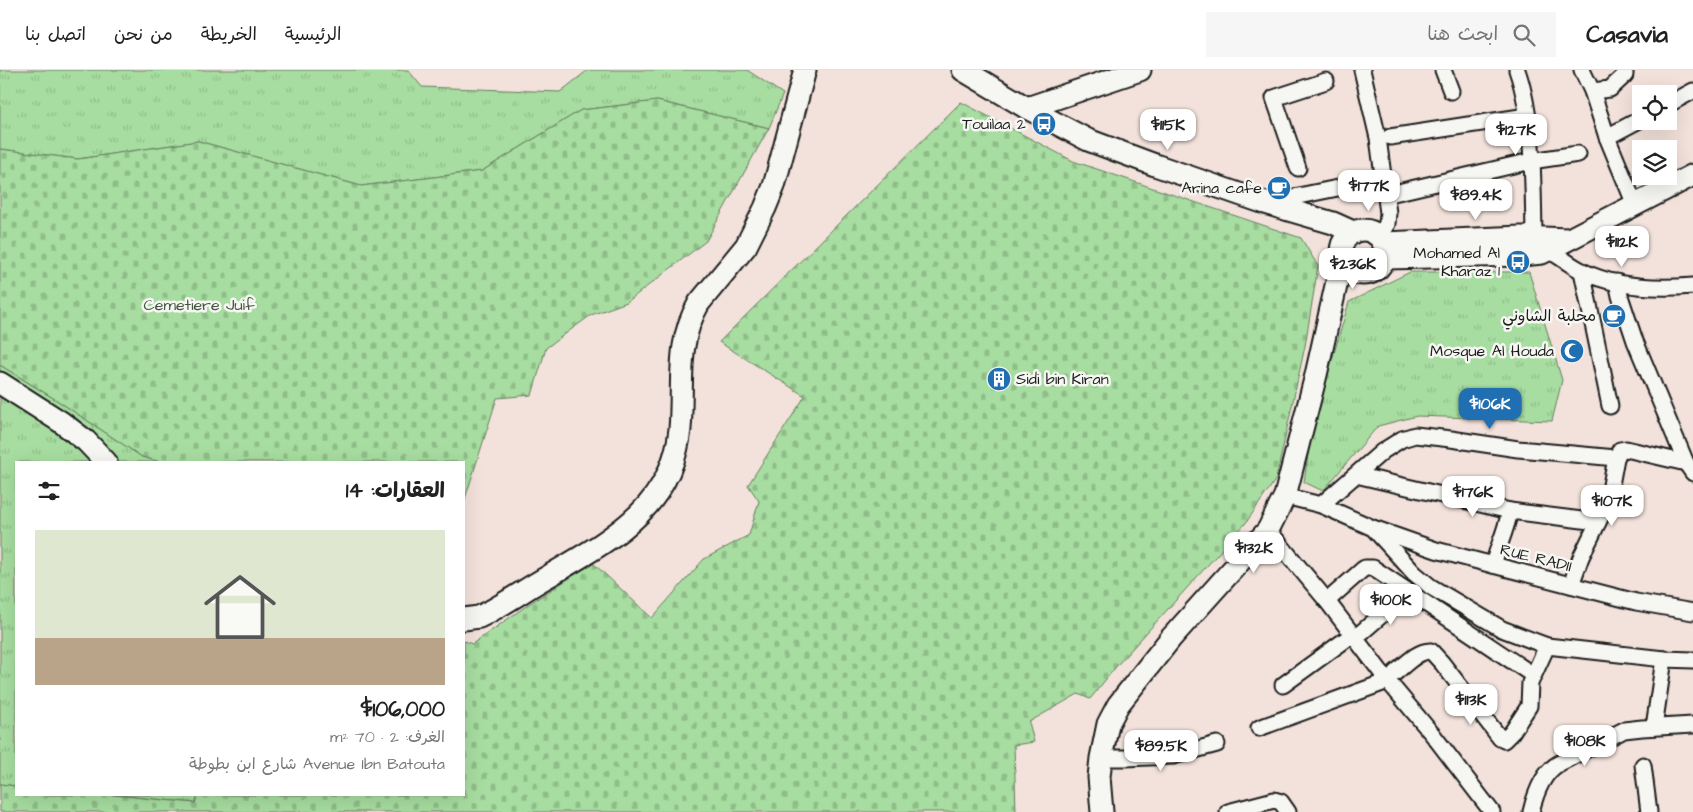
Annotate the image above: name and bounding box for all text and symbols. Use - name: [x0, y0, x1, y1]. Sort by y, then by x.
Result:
- search box: [1206, 12, 1556, 57]
- text: Casavia: [1586, 18, 1668, 52]
- text: ابحث هنا: [1427, 21, 1498, 48]
- icon: search: [1510, 21, 1538, 49]
- text: اتصل بنا: [25, 22, 86, 47]
- text: من نحن: [114, 22, 173, 47]
- text: الخريطة: [201, 22, 257, 47]
- text: الرئيسية: [285, 22, 341, 47]
- map controls: [1632, 85, 1677, 185]
- button: locate: [1632, 85, 1677, 130]
- pin: $115K: [1133, 108, 1203, 151]
- bus stop icon: Touilaa 2: [1031, 111, 1057, 137]
- place label: Touilaa 2: [962, 113, 1026, 135]
- text: $115K: [1151, 114, 1185, 136]
- pin: $127K: [1481, 114, 1551, 156]
- text: $127K: [1496, 119, 1536, 141]
- button: layers: [1632, 140, 1677, 185]
- pin: $177K: [1334, 170, 1404, 212]
- cafe icon: Arina cafe: [1266, 175, 1292, 201]
- text: $177K: [1349, 175, 1389, 197]
- place label: Arina cafe: [1182, 177, 1262, 199]
- pin: $89.4K: [1435, 178, 1517, 221]
- text: $89.4K: [1450, 184, 1502, 206]
- pin: $112K: [1587, 226, 1657, 268]
- text: $112K: [1606, 231, 1638, 253]
- place label: Mohamed Al Kharaz 1: [1413, 242, 1500, 282]
- pin: $236K: [1318, 248, 1388, 290]
- bus stop icon: Mohamed Al Kharaz 1: [1505, 249, 1531, 275]
- text: $236K: [1330, 253, 1376, 275]
- park label: Cemetiere Juif: [143, 294, 255, 316]
- cafe icon: محلبة الشاوني: [1601, 303, 1627, 329]
- place label: محلبة الشاوني: [1502, 305, 1596, 330]
- mosque icon: Mosque Al Houda: [1559, 338, 1585, 364]
- place label: Mosque Al Houda: [1430, 340, 1554, 362]
- building icon: Sidi bin Kiran: [986, 366, 1012, 392]
- place label: Sidi bin Kiran: [1016, 368, 1109, 390]
- pin: $106K: [1455, 388, 1525, 430]
- text: $106K: [1470, 393, 1510, 415]
- text: العقارات: 14: [346, 476, 445, 505]
- pin: $176K: [1438, 476, 1508, 518]
- icon: filters: [35, 477, 63, 505]
- text: $176K: [1453, 481, 1493, 503]
- pin: $107K: [1577, 484, 1647, 527]
- text: $107K: [1592, 490, 1632, 512]
- pin: $132K: [1219, 532, 1289, 574]
- text: $132K: [1235, 537, 1273, 559]
- street label: RUE RADII: [1498, 538, 1574, 578]
- icon: home: [195, 562, 285, 652]
- pin: $100K: [1356, 584, 1426, 626]
- text: $100K: [1371, 589, 1411, 611]
- pin: $113K: [1436, 684, 1506, 726]
- text: $113K: [1456, 689, 1486, 711]
- text: $106,000: [361, 695, 445, 724]
- pin: $108K: [1550, 724, 1620, 767]
- text: الغرف: 2 · 70 m²: [330, 726, 445, 748]
- pin: $89.5K: [1120, 730, 1202, 772]
- text: $108K: [1564, 730, 1606, 752]
- text: $89.5K: [1135, 735, 1187, 757]
- text: Avenue Ibn Batouta شارع ابن بطوطة: [189, 753, 445, 775]

